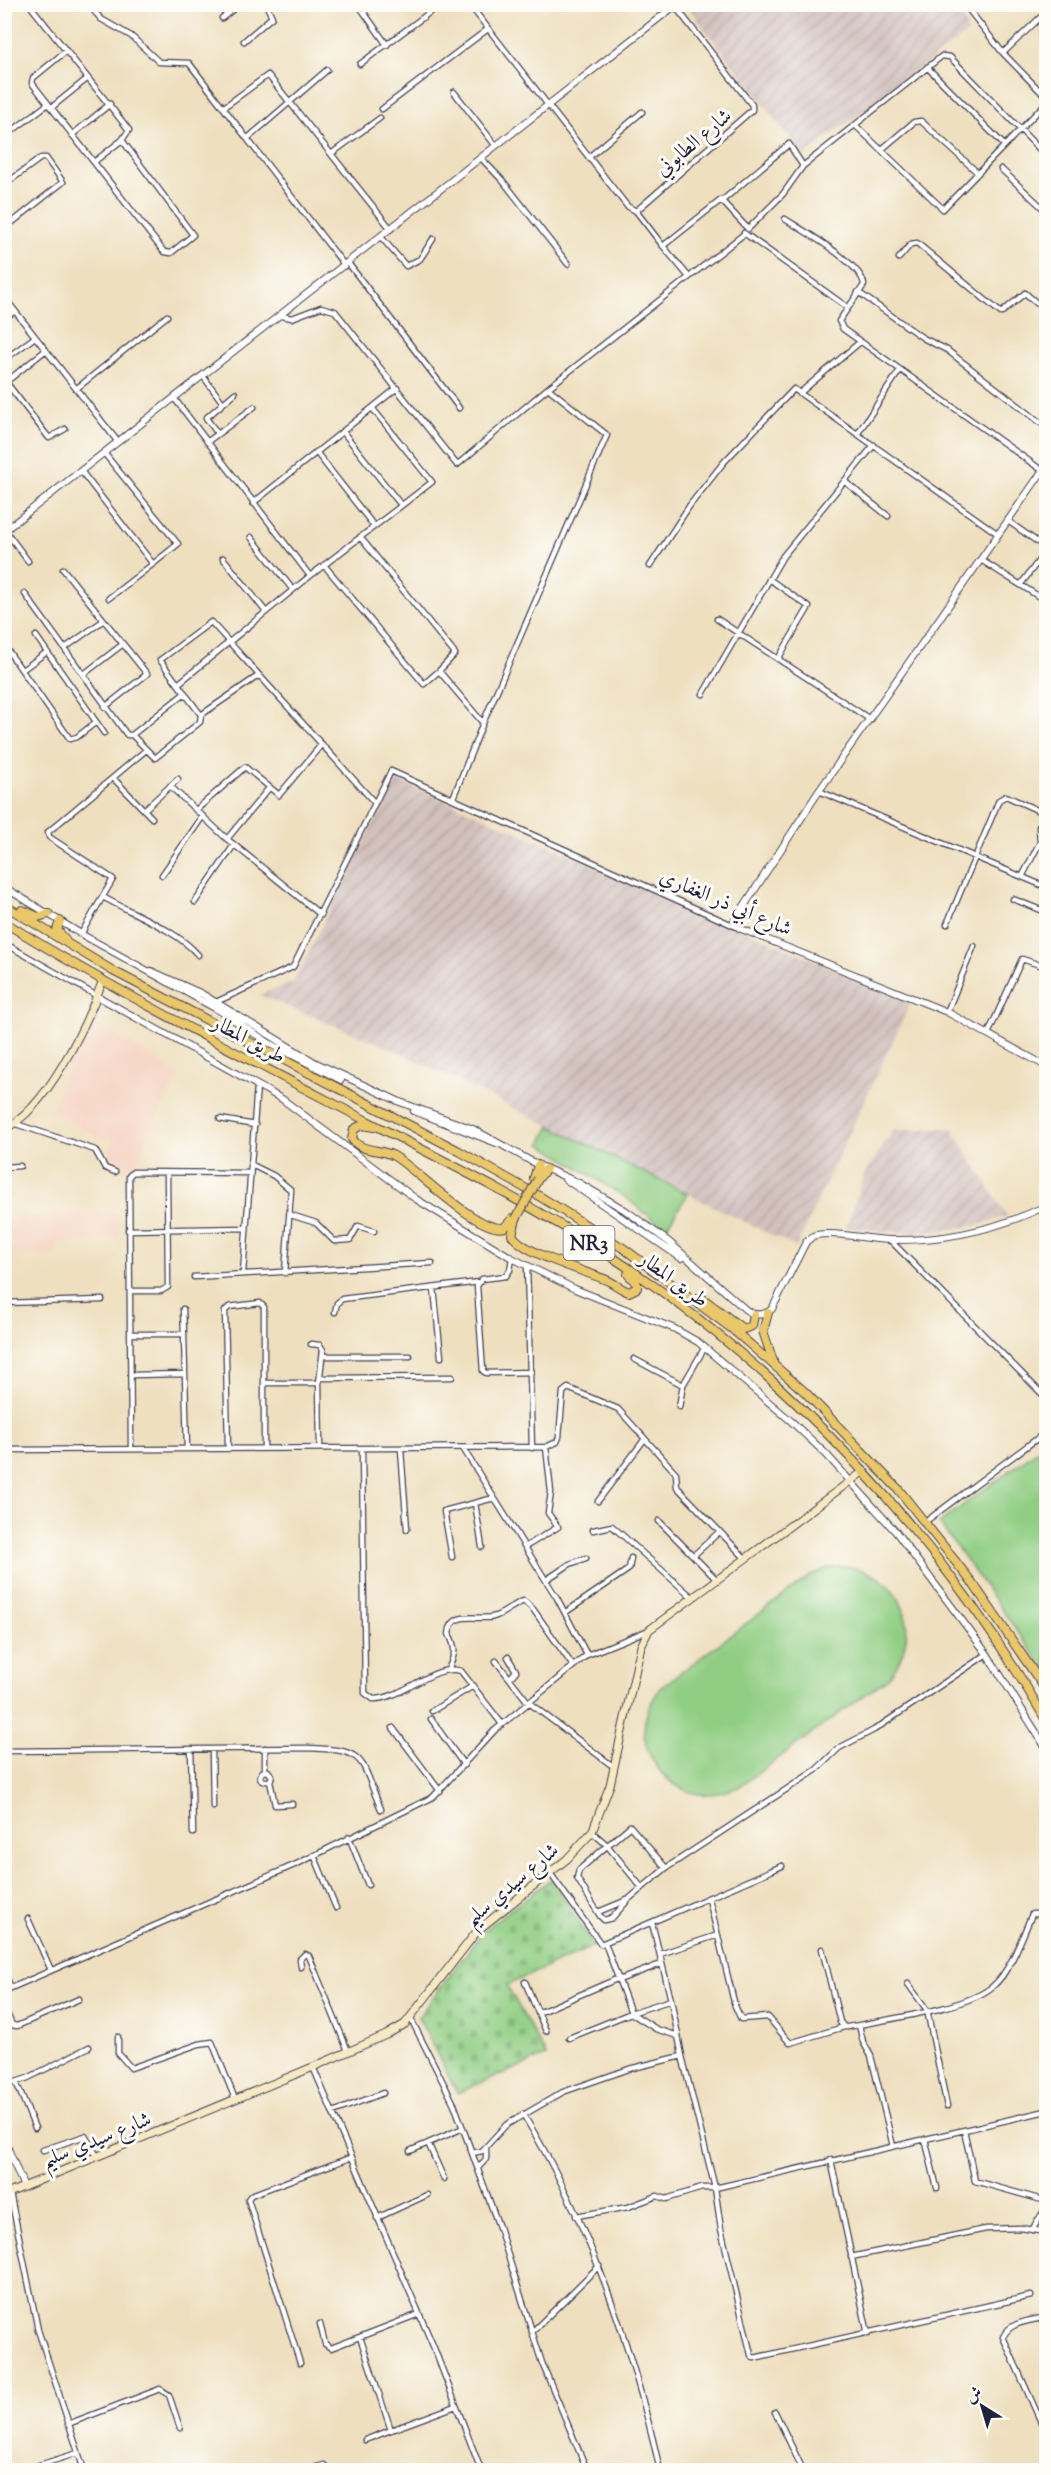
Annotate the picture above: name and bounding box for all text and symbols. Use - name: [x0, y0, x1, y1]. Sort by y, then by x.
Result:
- street label: شارع الطابوني: [649, 102, 740, 185]
- street label: شارع أبي ذر الغفاري: [654, 861, 797, 946]
- street label: طريق المطار: [204, 1008, 290, 1073]
- road number: NR3: [564, 1226, 614, 1260]
- street label: طريق المطار: [630, 1244, 714, 1316]
- street label: شارع سيدي سليم: [458, 1837, 569, 1937]
- street label: شارع سيدي سليم: [37, 2105, 158, 2180]
- north arrow: [952, 2376, 1012, 2436]
- text: ش: [961, 2382, 988, 2410]

